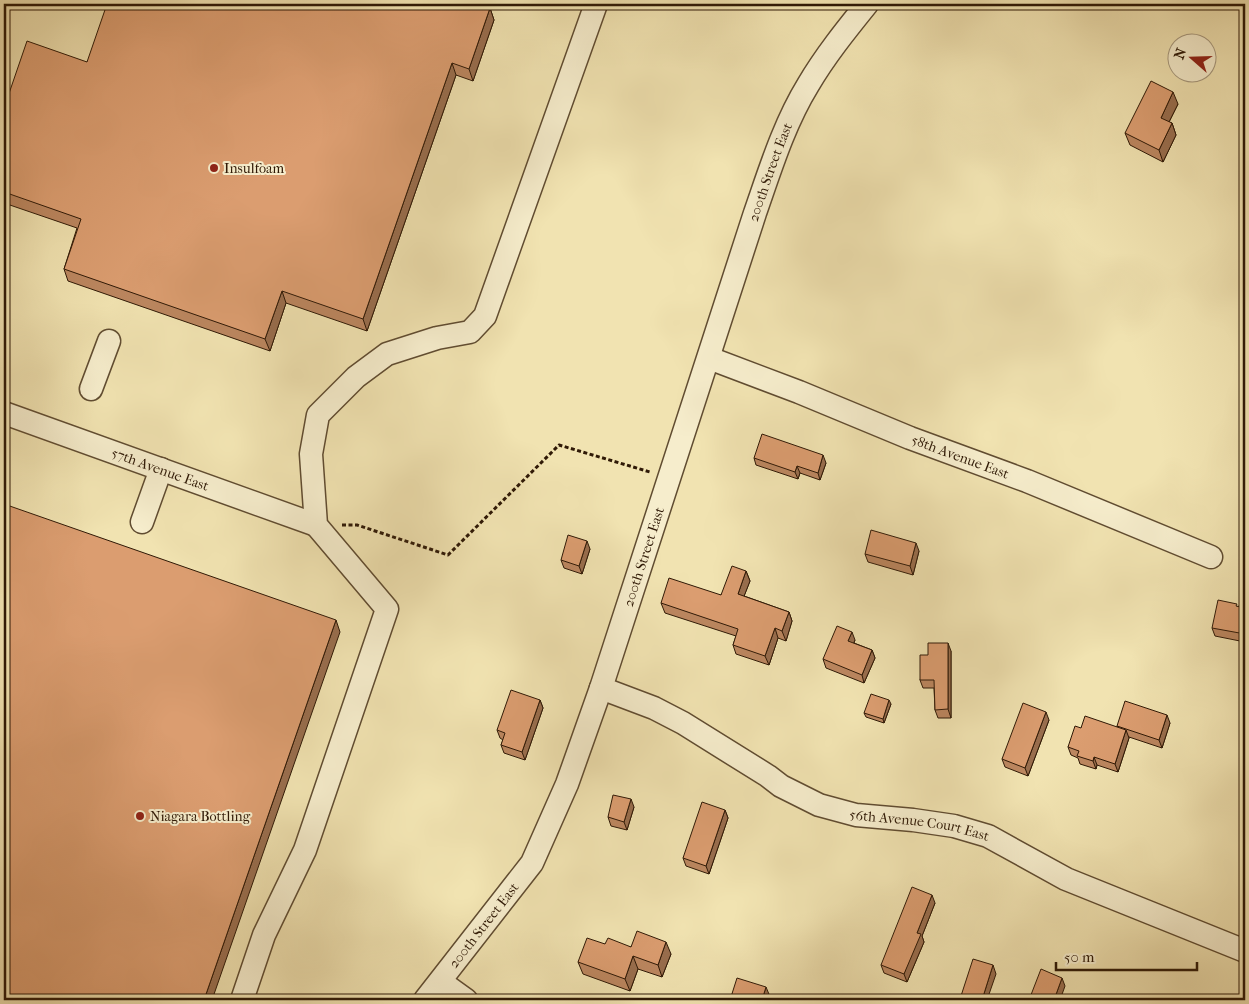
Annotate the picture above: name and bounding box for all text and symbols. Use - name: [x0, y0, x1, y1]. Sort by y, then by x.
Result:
- north arrow: [1166, 32, 1216, 82]
- text: N: [1170, 45, 1190, 62]
- street label: 200th Street East: [745, 120, 796, 224]
- place label: Insulfoam: [224, 160, 285, 177]
- marker: Insulfoam: [208, 162, 220, 174]
- street label: 58th Avenue East: [909, 431, 1011, 483]
- street label: 57th Avenue East: [109, 444, 211, 495]
- street label: 200th Street East: [620, 505, 668, 609]
- street label: 56th Avenue Court East: [847, 806, 991, 845]
- place label: Niagara Bottling: [150, 808, 251, 825]
- marker: Niagara Bottling: [134, 810, 146, 822]
- street label: 200th Street East: [445, 879, 523, 972]
- scale bar: [1056, 939, 1198, 971]
- text: 50 m: [1064, 948, 1095, 966]

